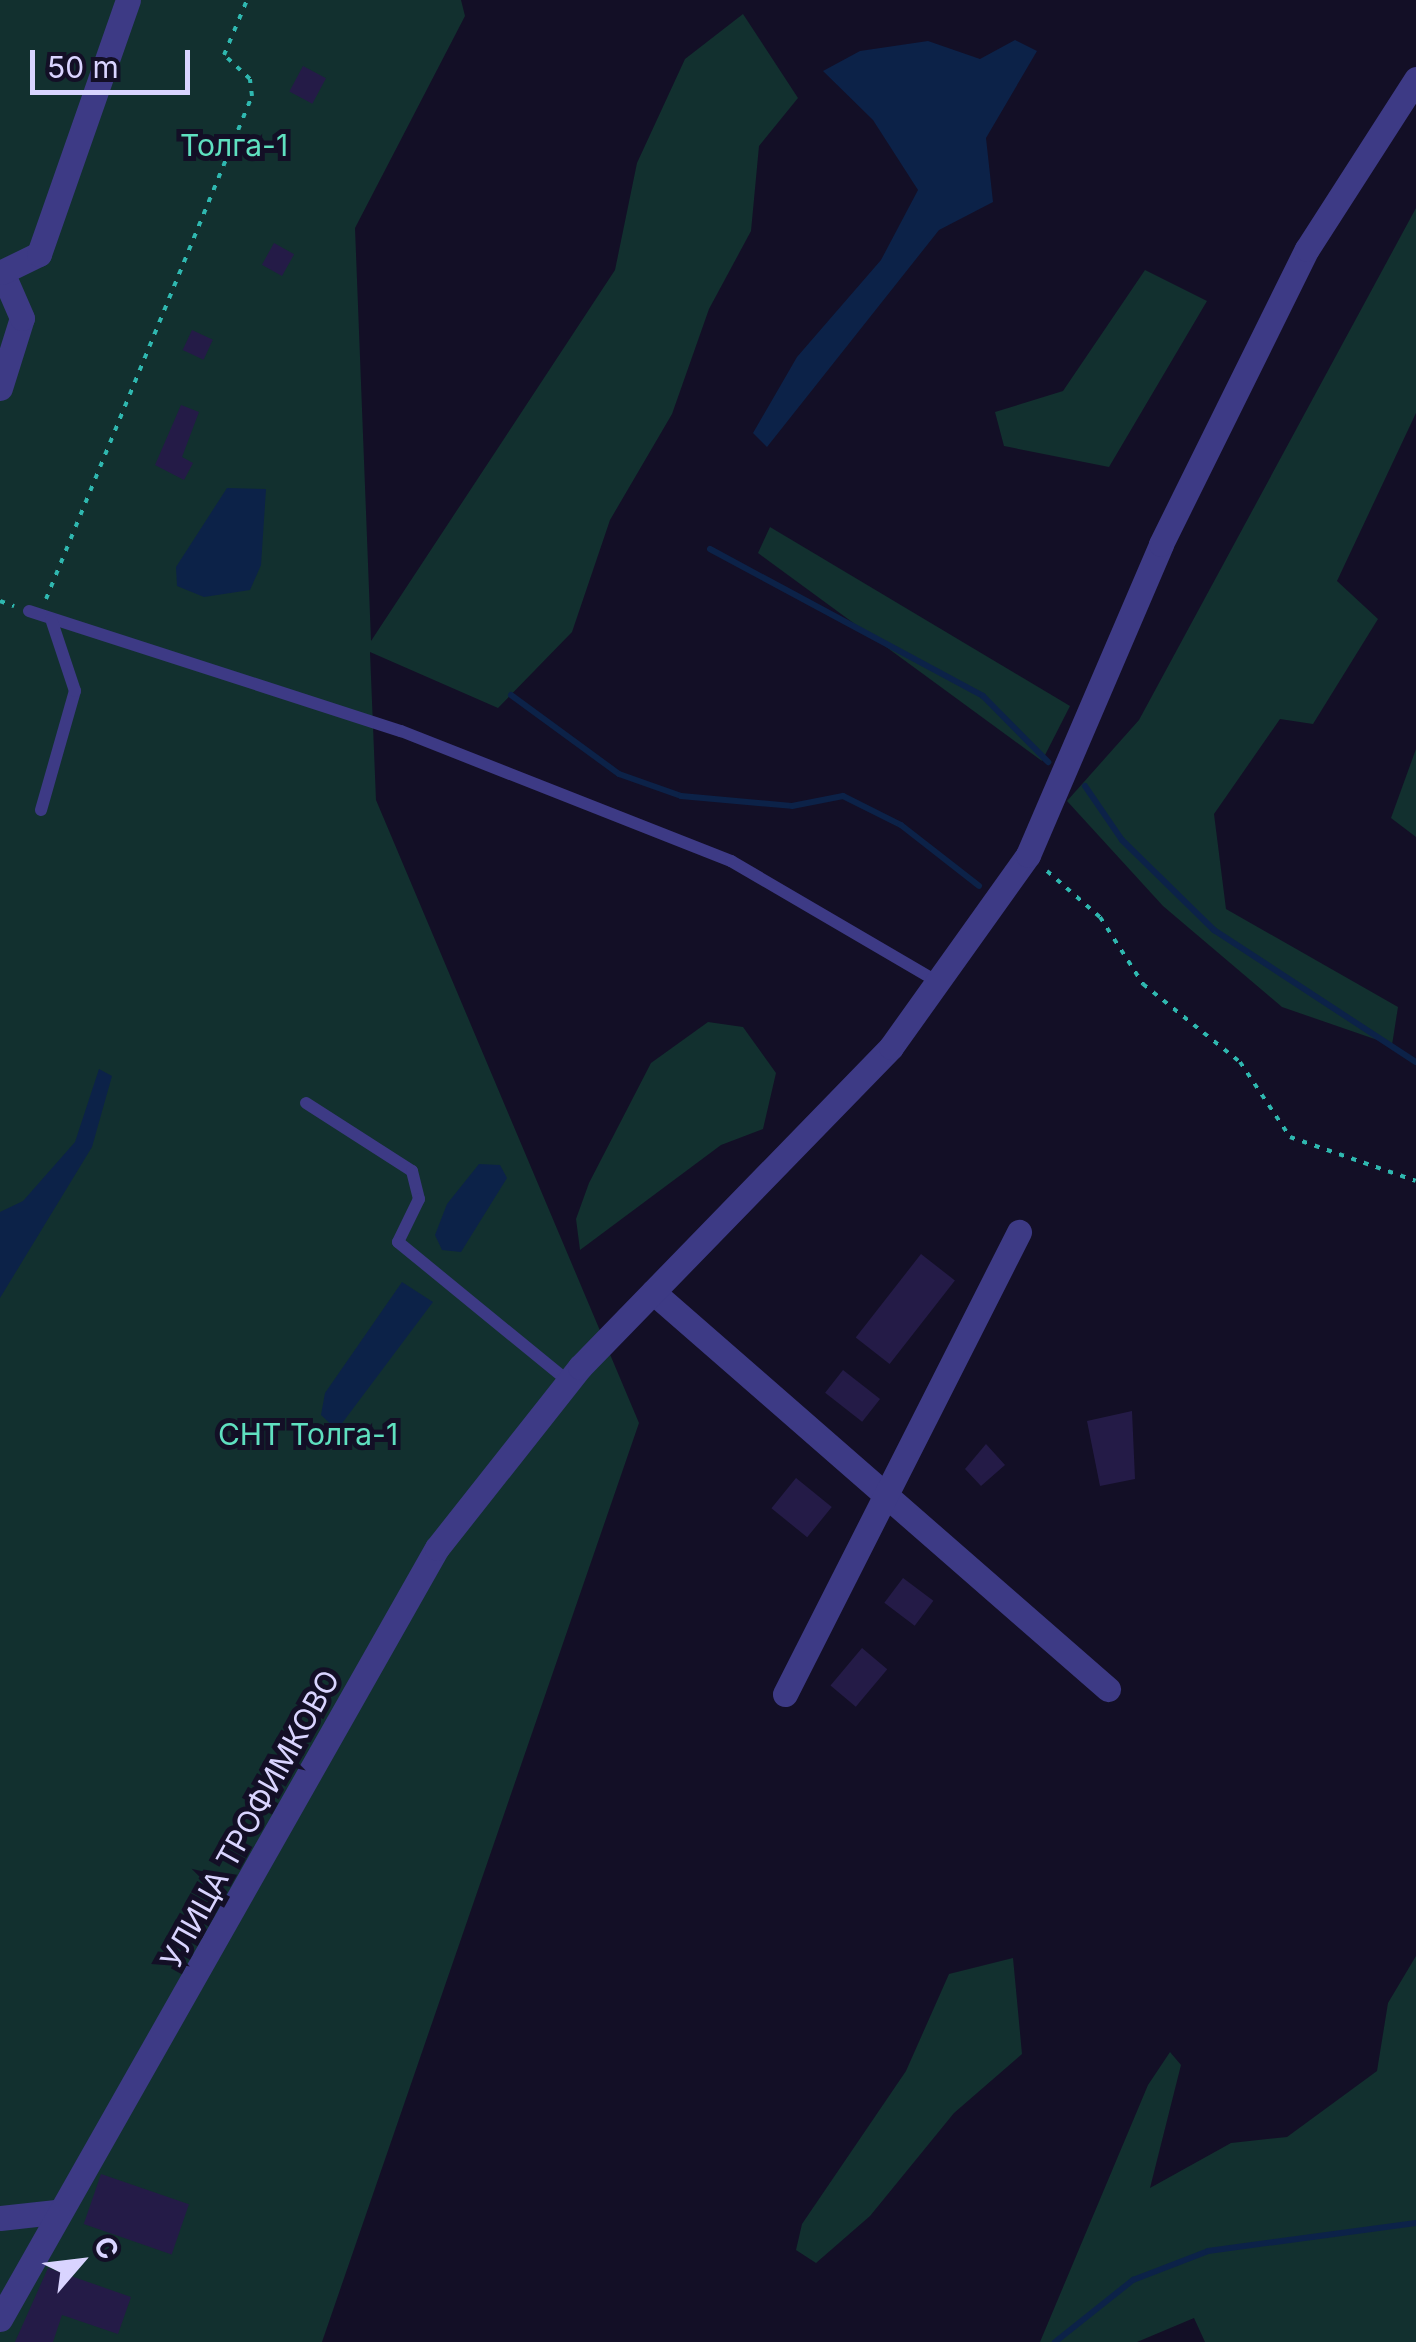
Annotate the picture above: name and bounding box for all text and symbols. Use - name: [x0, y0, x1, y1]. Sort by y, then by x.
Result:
- scale bar: [35, 30, 195, 92]
- text: 50 m: [47, 49, 119, 85]
- park label: Толга-1: [180, 127, 288, 163]
- park label: СНТ Толга-1: [218, 1416, 398, 1452]
- street label: УЛИЦА ТРОФИМКОВО: [153, 1664, 347, 1974]
- north arrow: [30, 2212, 130, 2312]
- text: С: [87, 2231, 126, 2265]

